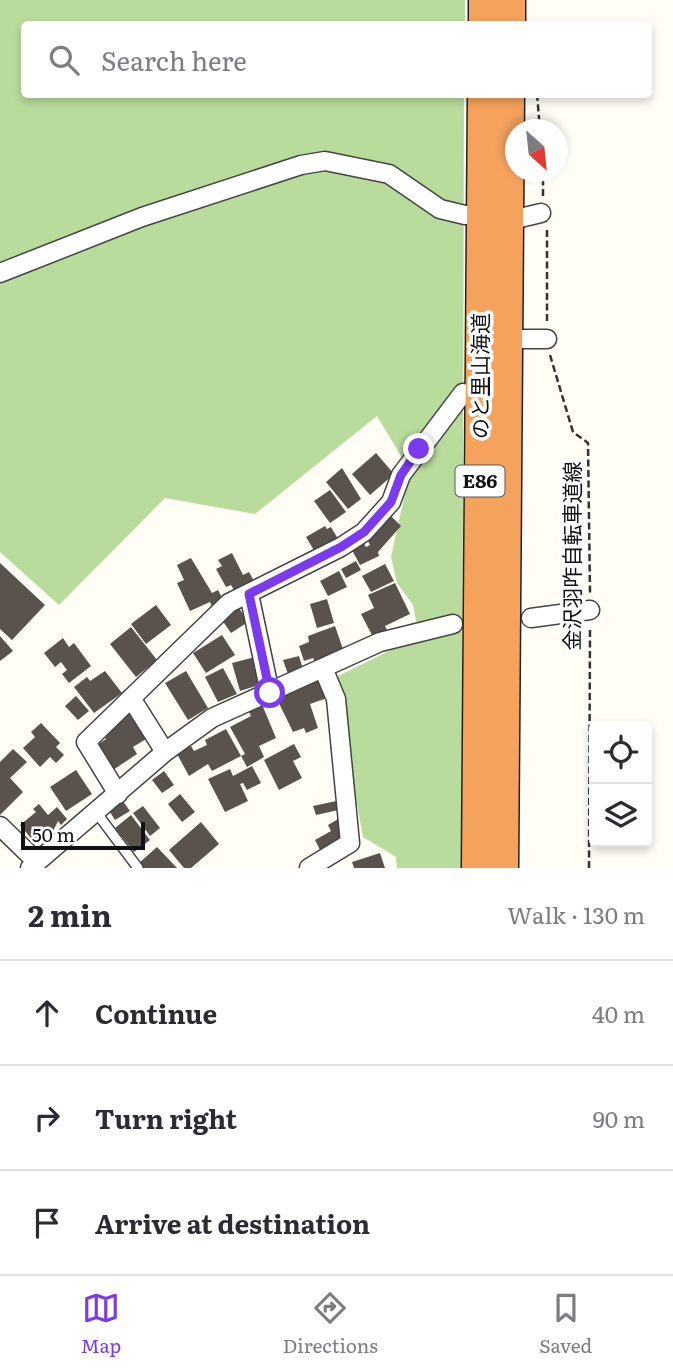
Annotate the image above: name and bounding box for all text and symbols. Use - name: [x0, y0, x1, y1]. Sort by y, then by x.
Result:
- search box: [21, 21, 652, 98]
- text: Search here: [101, 40, 247, 79]
- icon: search: [45, 41, 83, 79]
- north arrow: [505, 119, 568, 182]
- street label: のと里山海道: [463, 313, 494, 439]
- route end: [403, 433, 434, 464]
- street label: 金沢羽咋自転車道線: [555, 462, 586, 651]
- road number: E86: [456, 466, 504, 496]
- route start: [254, 677, 285, 708]
- map controls: [589, 721, 652, 847]
- button: locate: [589, 721, 652, 784]
- button: layers: [589, 784, 652, 847]
- scale bar: [21, 819, 145, 851]
- text: 50 m: [32, 820, 75, 848]
- text: 2 min: [28, 892, 112, 936]
- text: Walk · 130 m: [507, 897, 645, 931]
- text: Continue: [95, 993, 217, 1032]
- icon: ahead: [28, 994, 66, 1032]
- text: 40 m: [592, 996, 645, 1030]
- text: Turn right: [95, 1098, 237, 1137]
- icon: right: [28, 1099, 66, 1137]
- text: 90 m: [593, 1101, 645, 1135]
- text: Arrive at destination: [95, 1203, 370, 1242]
- icon: arrive: [28, 1204, 66, 1242]
- tab: Map: [81, 1289, 121, 1359]
- tab: Directions: [283, 1289, 378, 1359]
- tab: Saved: [539, 1289, 592, 1359]

